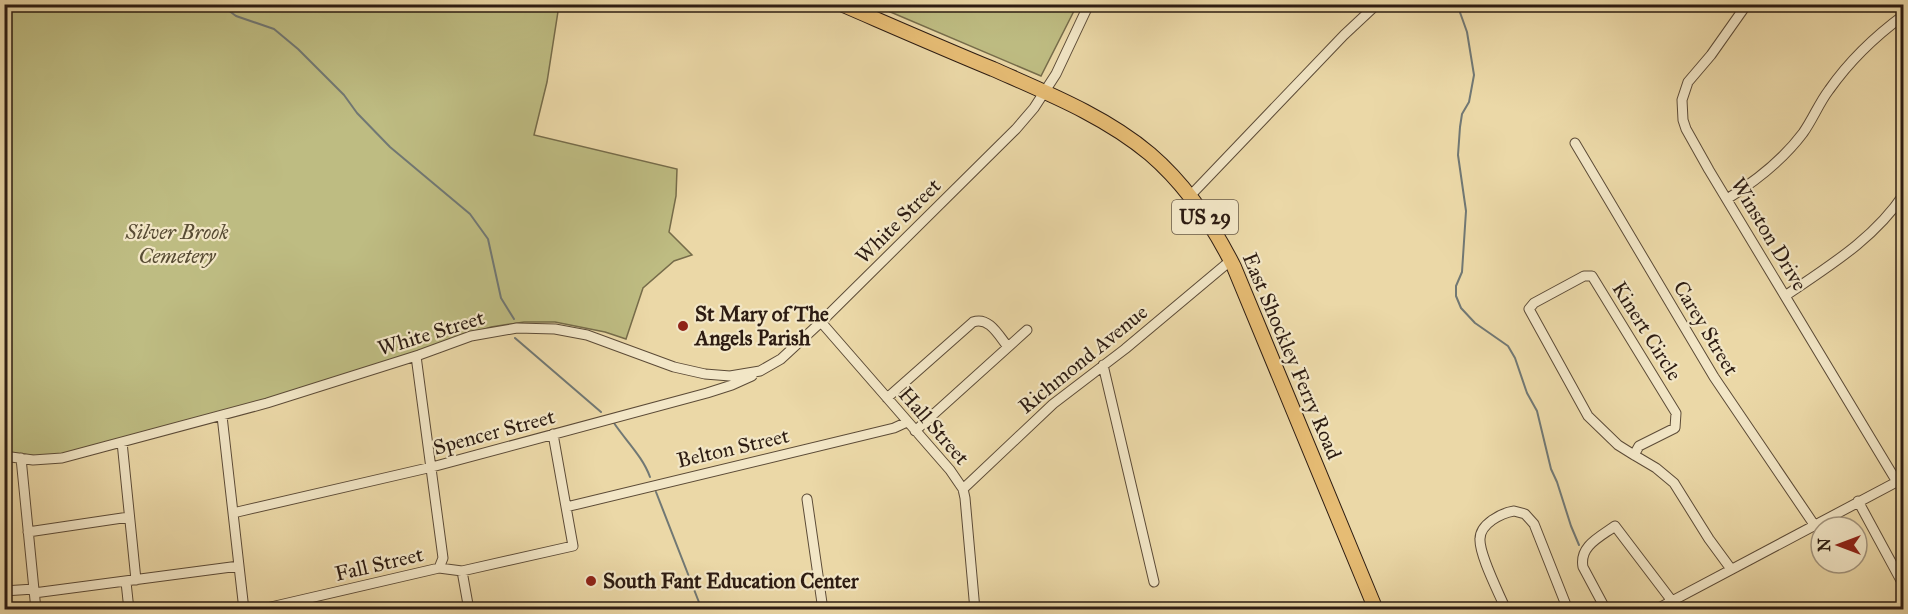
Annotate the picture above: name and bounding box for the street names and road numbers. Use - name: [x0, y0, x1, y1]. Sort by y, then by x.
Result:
- street label: White Street: [850, 172, 947, 269]
- street label: Winston Drive: [1725, 173, 1813, 295]
- road number: US 29: [1172, 200, 1238, 234]
- street label: East Shockley Ferry Road: [1237, 249, 1348, 464]
- street label: Carey Street: [1668, 276, 1745, 381]
- street label: Kinert Circle: [1606, 277, 1688, 385]
- street label: Richmond Avenue: [1013, 299, 1153, 419]
- street label: White Street: [374, 304, 488, 362]
- street label: Hall Street: [893, 382, 975, 471]
- street label: Spencer Street: [430, 403, 558, 461]
- street label: Belton Street: [674, 422, 792, 474]
- street label: Fall Street: [332, 541, 426, 587]

